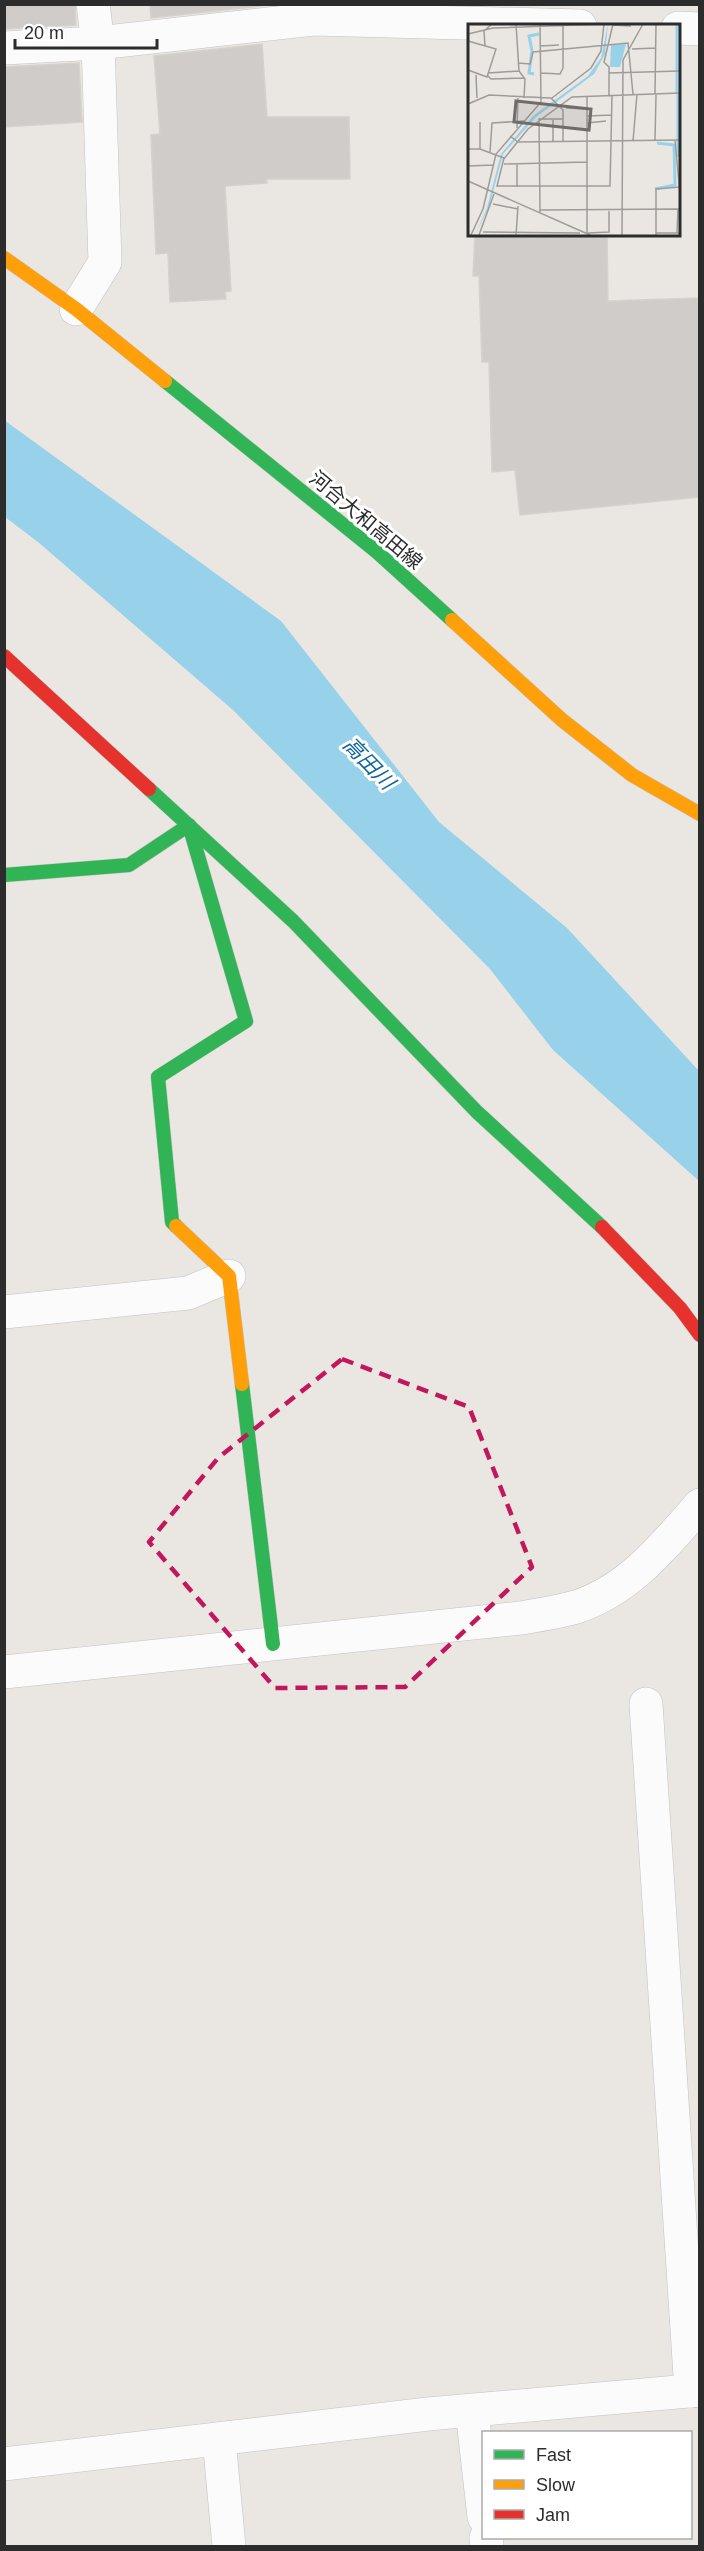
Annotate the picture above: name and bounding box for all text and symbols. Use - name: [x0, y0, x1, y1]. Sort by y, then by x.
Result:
- scale bar: [15, 12, 158, 50]
- text: 20 m: [24, 23, 64, 43]
- inset map: [468, 24, 680, 236]
- street label: 河合大和高田線: [305, 467, 427, 573]
- water label: 高田川: [339, 732, 401, 795]
- legend: [482, 2431, 692, 2539]
- text: Fast: [536, 2445, 571, 2465]
- text: Slow: [536, 2475, 576, 2495]
- text: Jam: [536, 2505, 570, 2525]

